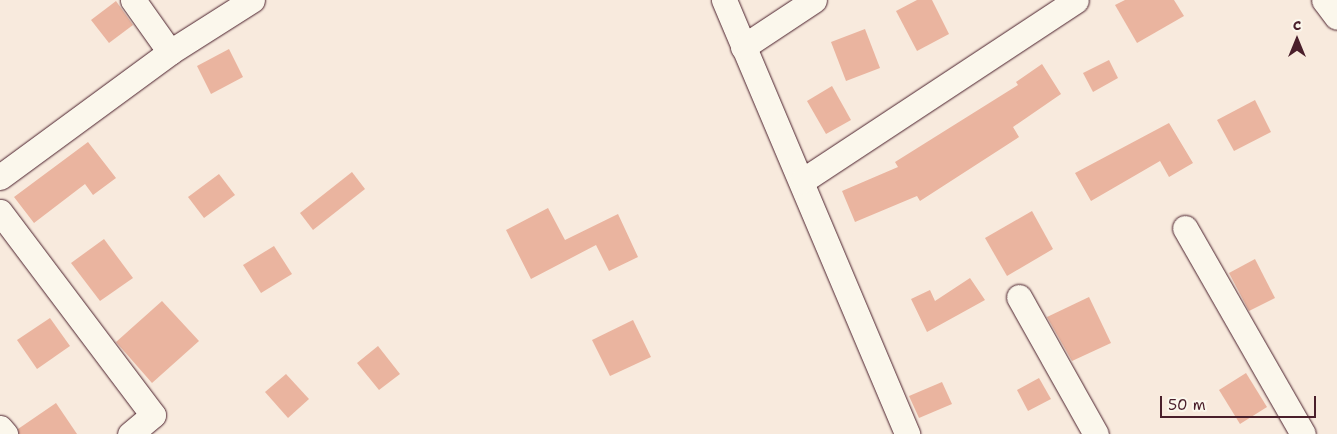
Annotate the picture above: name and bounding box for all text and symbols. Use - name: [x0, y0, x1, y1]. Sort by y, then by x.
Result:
- north arrow: [1272, 15, 1322, 65]
- text: С: [1293, 16, 1301, 34]
- scale bar: [1162, 386, 1318, 418]
- text: 50 m: [1168, 395, 1206, 415]

